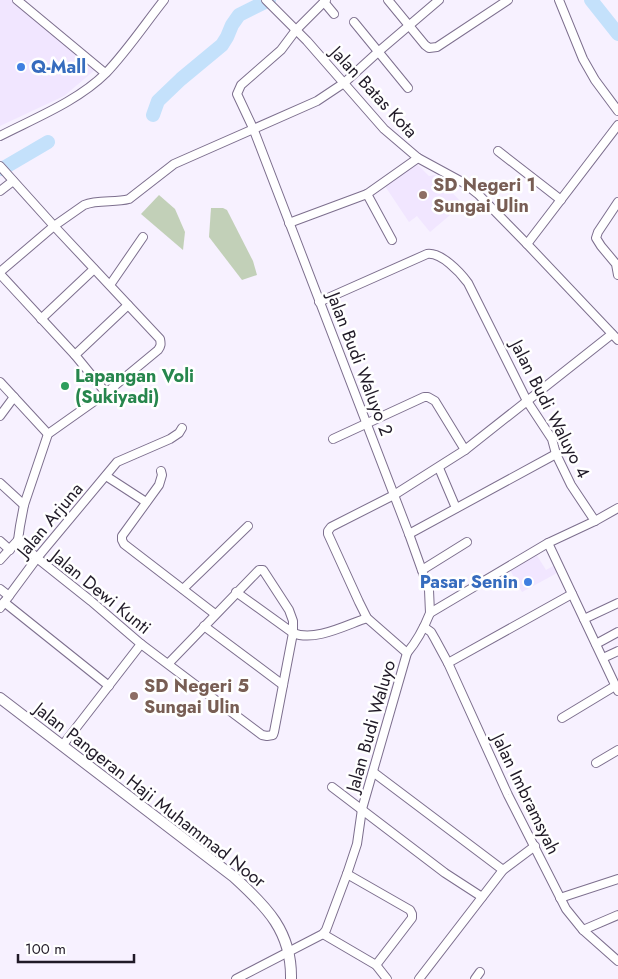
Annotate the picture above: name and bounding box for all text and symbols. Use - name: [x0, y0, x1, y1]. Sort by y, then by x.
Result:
- street label: Jalan Batas Kota: [323, 39, 424, 144]
- place label: Q-Mall: [31, 54, 86, 80]
- marker: Q-Mall: [15, 61, 27, 73]
- place label: SD Negeri 1 Sungai Ulin: [433, 172, 536, 219]
- marker: SD Negeri 1 Sungai Ulin: [417, 189, 429, 201]
- street label: Jalan Budi Waluyo 2: [320, 287, 399, 440]
- street label: Jalan Budi Waluyo 4: [503, 334, 596, 483]
- place label: Lapangan Voli (Sukiyadi): [75, 363, 194, 410]
- marker: Lapangan Voli (Sukiyadi): [59, 380, 71, 392]
- street label: Jalan Arjuna: [10, 477, 89, 565]
- street label: Jalan Dewi Kunti: [44, 542, 156, 640]
- place label: Pasar Senin: [420, 569, 518, 595]
- marker: Pasar Senin: [522, 576, 534, 588]
- street label: Jalan Budi Waluyo: [339, 657, 402, 797]
- place label: SD Negeri 5 Sungai Ulin: [144, 673, 249, 720]
- marker: SD Negeri 5 Sungai Ulin: [128, 690, 140, 702]
- street label: Jalan Pangeran Haji Muhammad Noor: [27, 695, 272, 894]
- street label: Jalan Imbramsyah: [485, 727, 566, 859]
- scale bar: [18, 932, 134, 964]
- text: 100 m: [25, 938, 66, 960]

